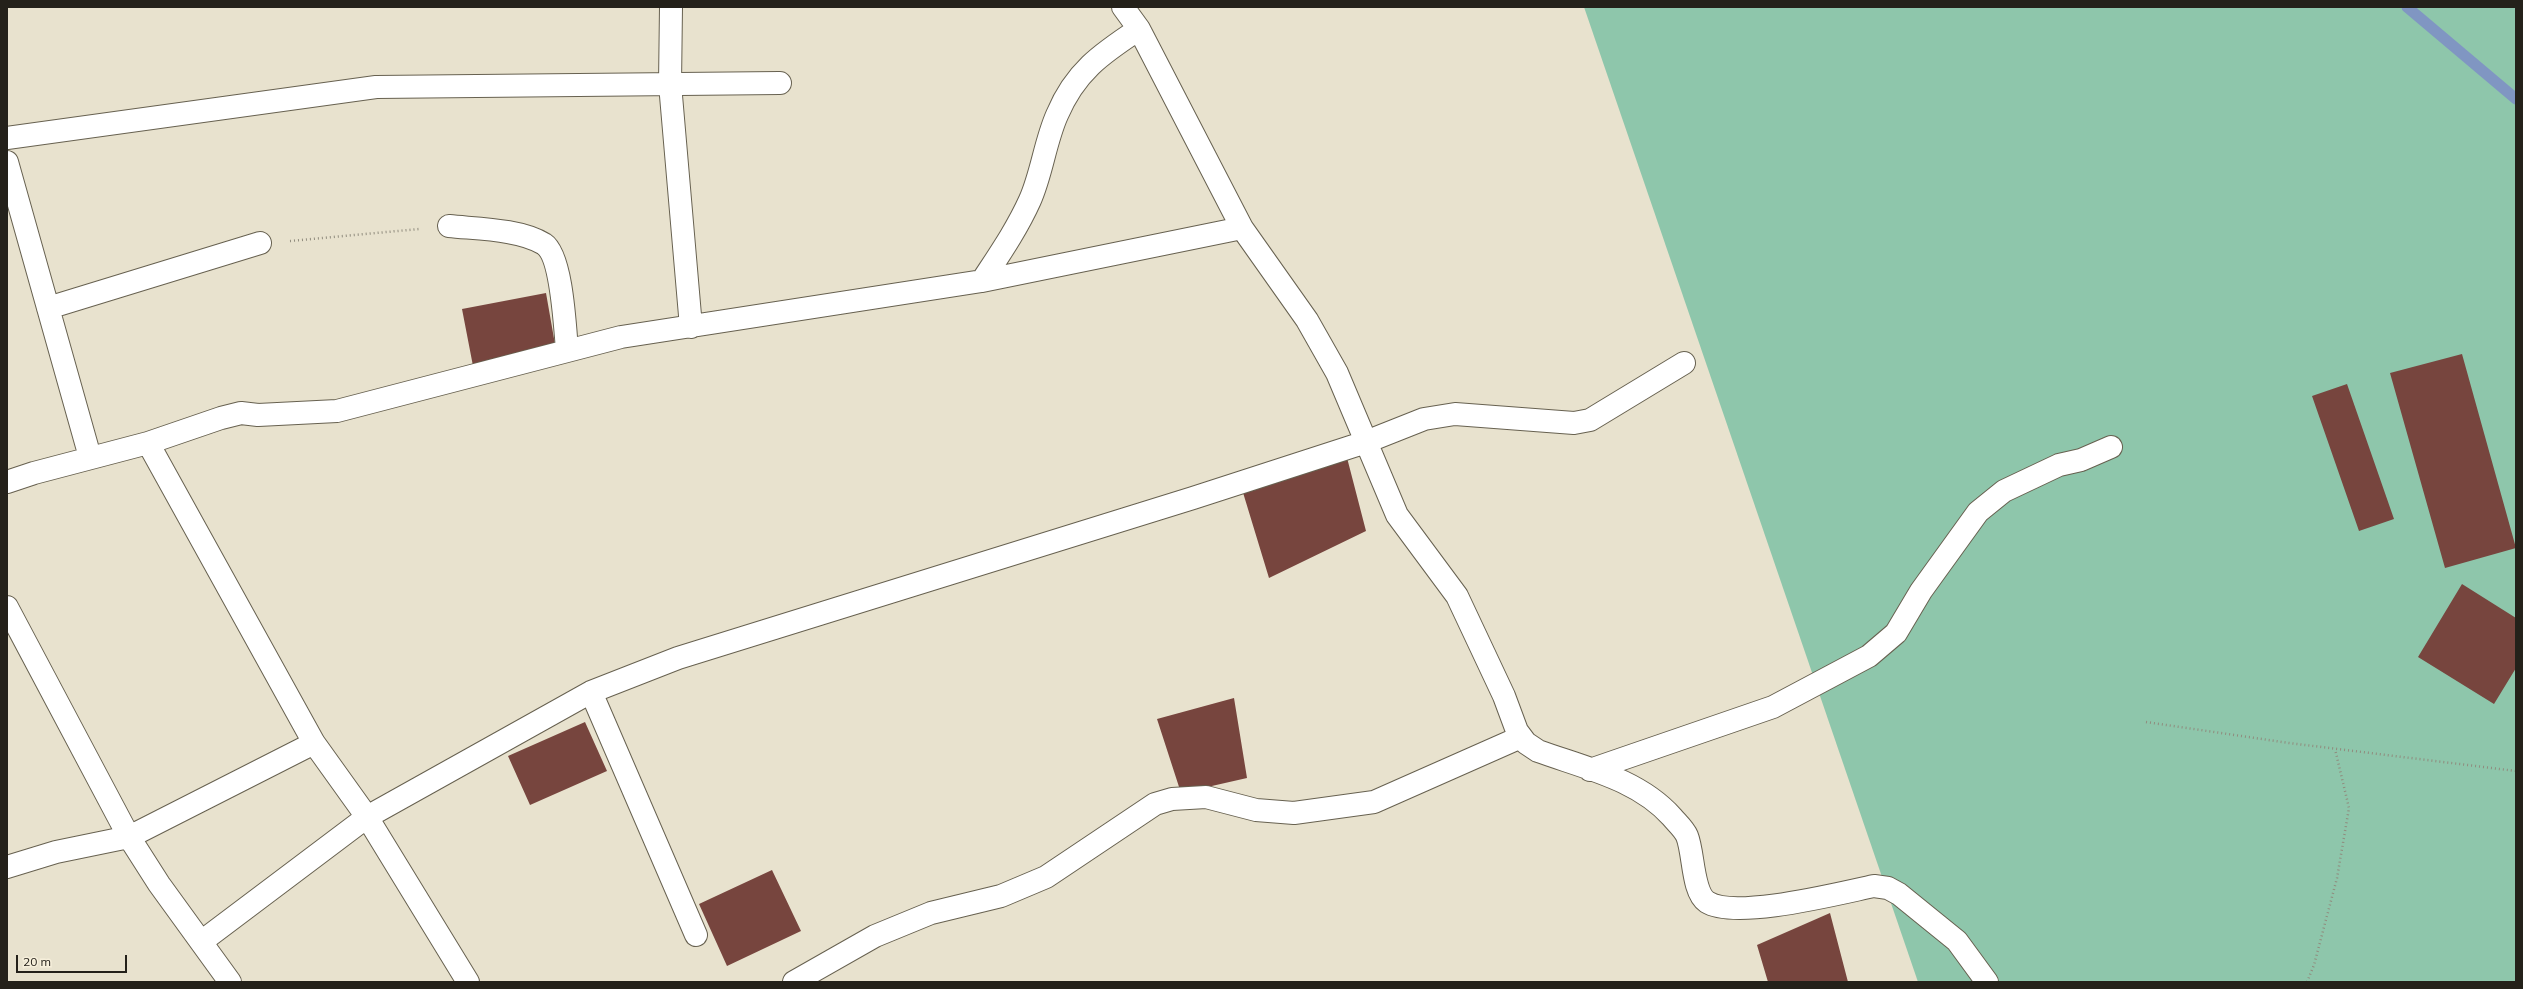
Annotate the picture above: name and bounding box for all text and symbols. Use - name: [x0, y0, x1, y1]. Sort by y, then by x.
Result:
- scale bar: [18, 947, 129, 973]
- text: 20 m: [23, 954, 51, 969]

